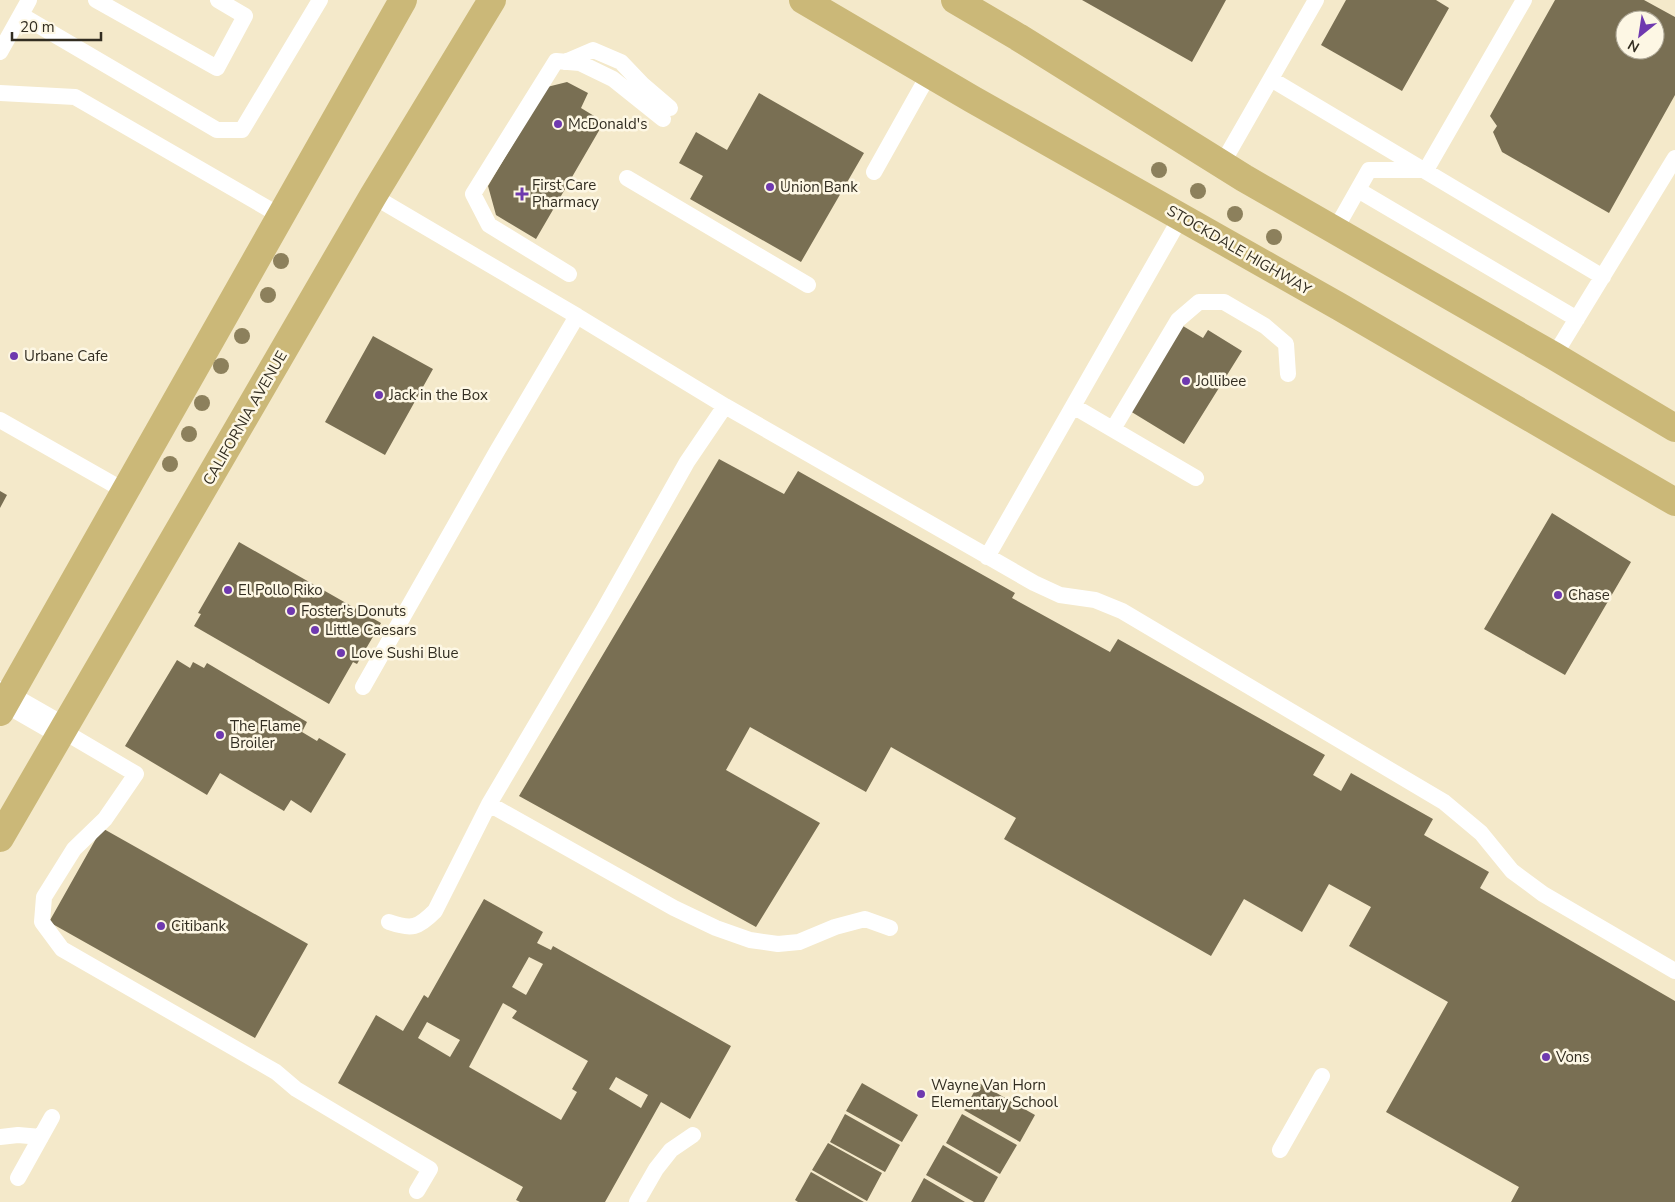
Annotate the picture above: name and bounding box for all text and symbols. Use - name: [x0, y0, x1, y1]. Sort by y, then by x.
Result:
- scale bar: [12, 10, 101, 42]
- north arrow: [1615, 10, 1665, 60]
- text: 20 m: [20, 17, 55, 37]
- text: N: [1624, 35, 1643, 57]
- place label: McDonald's: [568, 114, 647, 134]
- marker: McDonald's: [552, 118, 564, 130]
- place label: First Care Pharmacy: [532, 175, 599, 212]
- place label: Union Bank: [780, 177, 858, 197]
- marker: Union Bank: [764, 181, 776, 193]
- marker: First Care Pharmacy: [516, 188, 528, 200]
- street label: STOCKDALE HIGHWAY: [1163, 201, 1316, 300]
- place label: Urbane Cafe: [24, 346, 108, 366]
- street label: CALIFORNIA AVENUE: [198, 347, 292, 489]
- marker: Urbane Cafe: [8, 350, 20, 362]
- place label: Jollibee: [1195, 371, 1246, 391]
- marker: Jollibee: [1180, 375, 1192, 387]
- place label: Jack in the Box: [388, 385, 488, 405]
- marker: Jack in the Box: [373, 389, 385, 401]
- place label: El Pollo Riko: [238, 580, 323, 600]
- marker: El Pollo Riko: [222, 584, 234, 596]
- place label: Chase: [1568, 585, 1610, 605]
- marker: Chase: [1552, 589, 1564, 601]
- place label: Foster's Donuts: [301, 601, 406, 621]
- marker: Foster's Donuts: [285, 605, 297, 617]
- place label: Little Caesars: [325, 620, 417, 640]
- marker: Little Caesars: [309, 624, 321, 636]
- place label: Love Sushi Blue: [351, 643, 458, 663]
- marker: Love Sushi Blue: [335, 647, 347, 659]
- place label: The Flame Broiler: [230, 716, 301, 753]
- marker: The Flame Broiler: [214, 729, 226, 741]
- place label: Citibank: [171, 916, 227, 936]
- marker: Citibank: [155, 920, 167, 932]
- place label: Vons: [1555, 1047, 1590, 1067]
- marker: Vons: [1540, 1051, 1552, 1063]
- place label: Wayne Van Horn Elementary School: [931, 1075, 1058, 1112]
- marker: Wayne Van Horn Elementary School: [915, 1088, 927, 1100]

